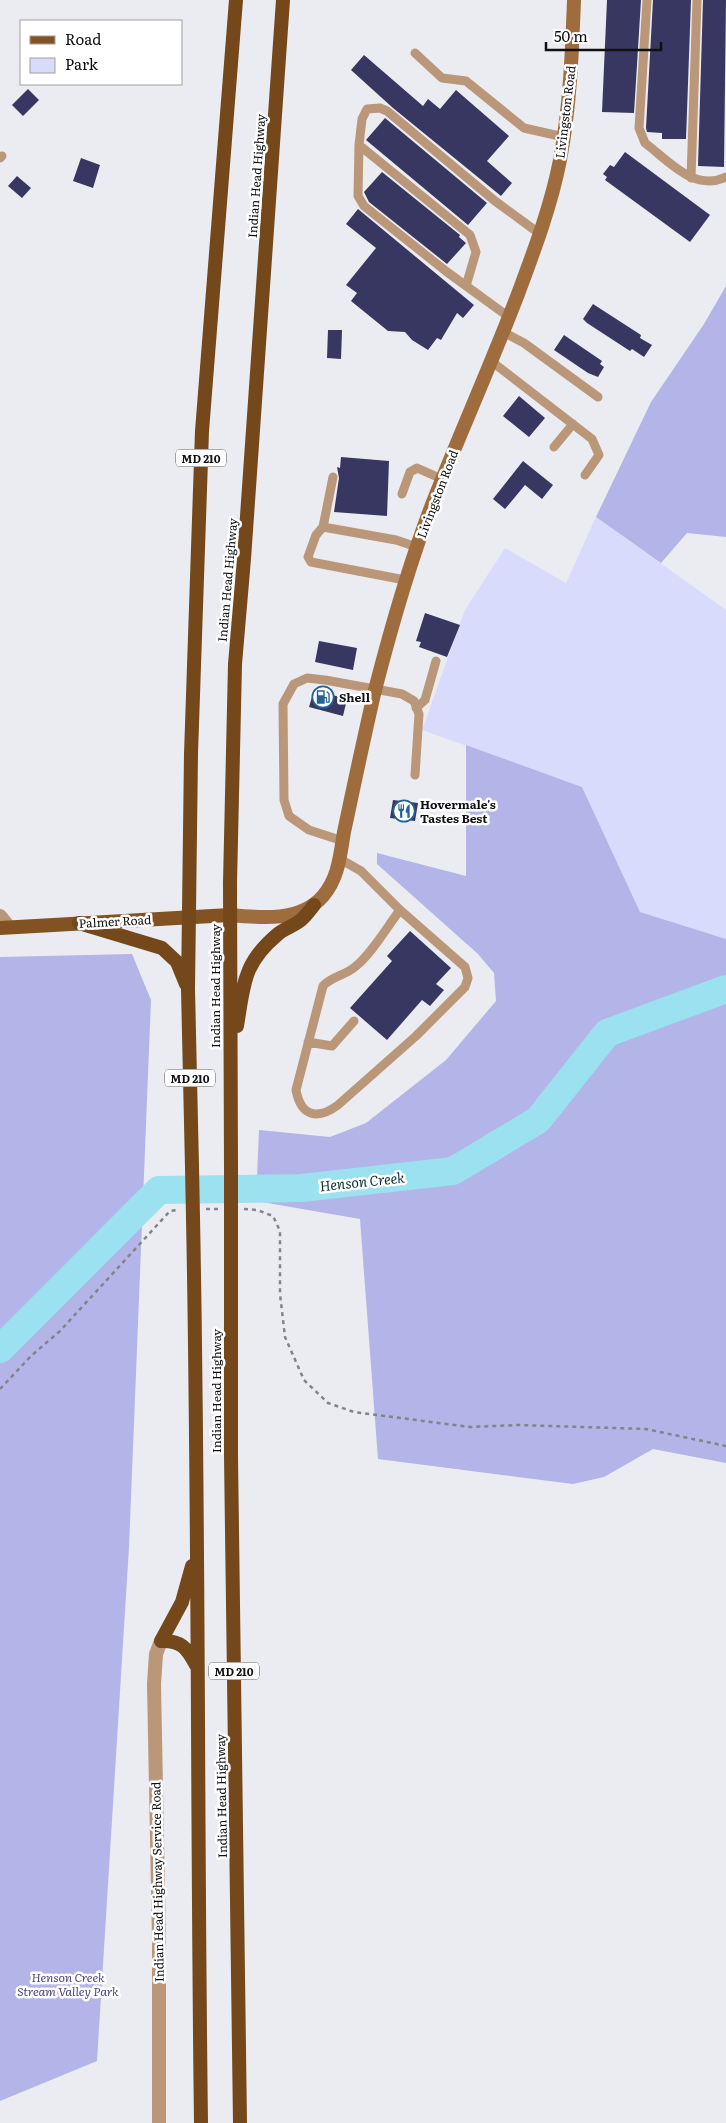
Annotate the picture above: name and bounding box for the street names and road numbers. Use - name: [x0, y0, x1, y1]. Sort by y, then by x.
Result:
- street label: Livingston Road: [550, 64, 580, 159]
- street label: Indian Head Highway: [243, 113, 269, 239]
- street label: Livingston Road: [412, 447, 462, 541]
- road number: MD 210: [176, 449, 226, 466]
- street label: Indian Head Highway: [213, 517, 241, 643]
- street label: Palmer Road: [78, 910, 152, 932]
- street label: Indian Head Highway: [206, 924, 224, 1048]
- road number: MD 210: [165, 1070, 215, 1086]
- street label: Indian Head Highway: [207, 1329, 225, 1453]
- road number: MD 210: [209, 1662, 259, 1680]
- street label: Indian Head Highway: [211, 1734, 231, 1858]
- street label: Indian Head Highway Service Road: [146, 1781, 168, 1982]

